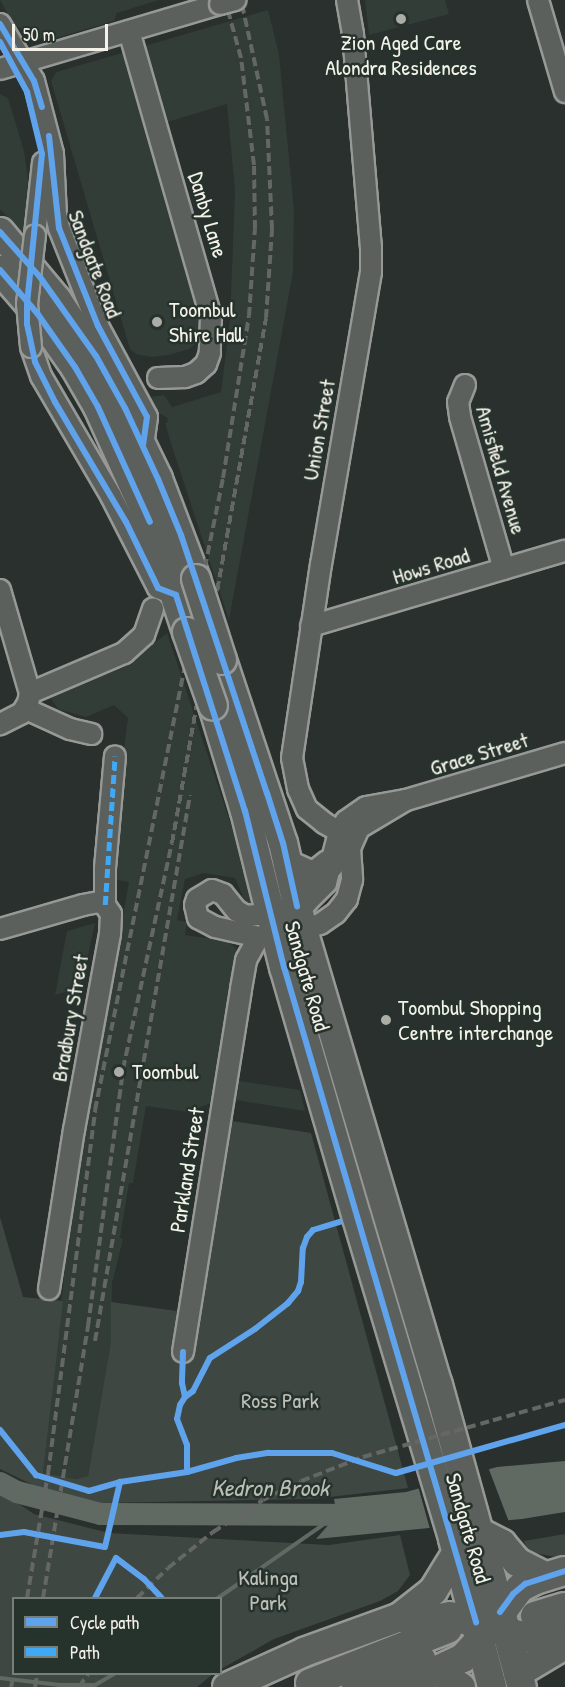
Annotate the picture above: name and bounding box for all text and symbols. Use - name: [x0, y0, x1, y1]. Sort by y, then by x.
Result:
- scale bar: [15, 12, 111, 50]
- marker: Zion Aged Care Alondra Residences: [394, 12, 408, 26]
- text: 50 m: [23, 22, 55, 47]
- place label: Zion Aged Care Alondra Residences: [325, 29, 477, 80]
- street label: Danby Lane: [183, 169, 233, 261]
- street label: Sandgate Road: [62, 206, 128, 322]
- place label: Toombul Shire Hall: [169, 296, 244, 348]
- marker: Toombul Shire Hall: [150, 315, 164, 329]
- street label: Union Street: [297, 377, 341, 483]
- street label: Amisfield Avenue: [470, 403, 532, 537]
- street label: Hows Road: [389, 542, 473, 590]
- street label: Grace Street: [427, 727, 531, 781]
- street label: Sandgate Road: [279, 918, 335, 1034]
- street label: Bradbury Street: [46, 952, 94, 1084]
- place label: Toombul Shopping Centre interchange: [398, 994, 553, 1046]
- marker: Toombul Shopping Centre interchange: [379, 1013, 393, 1027]
- place label: Toombul: [132, 1059, 199, 1085]
- marker: Toombul: [110, 1063, 128, 1081]
- street label: Parkland Street: [164, 1106, 210, 1234]
- park label: Ross Park: [241, 1388, 319, 1414]
- street label: Sandgate Road: [440, 1470, 496, 1586]
- water label: Kedron Brook: [211, 1474, 329, 1502]
- park label: Kalinga Park: [238, 1564, 298, 1616]
- legend: [12, 1597, 222, 1675]
- text: Cycle path: [70, 1610, 139, 1635]
- text: Path: [70, 1640, 99, 1665]

